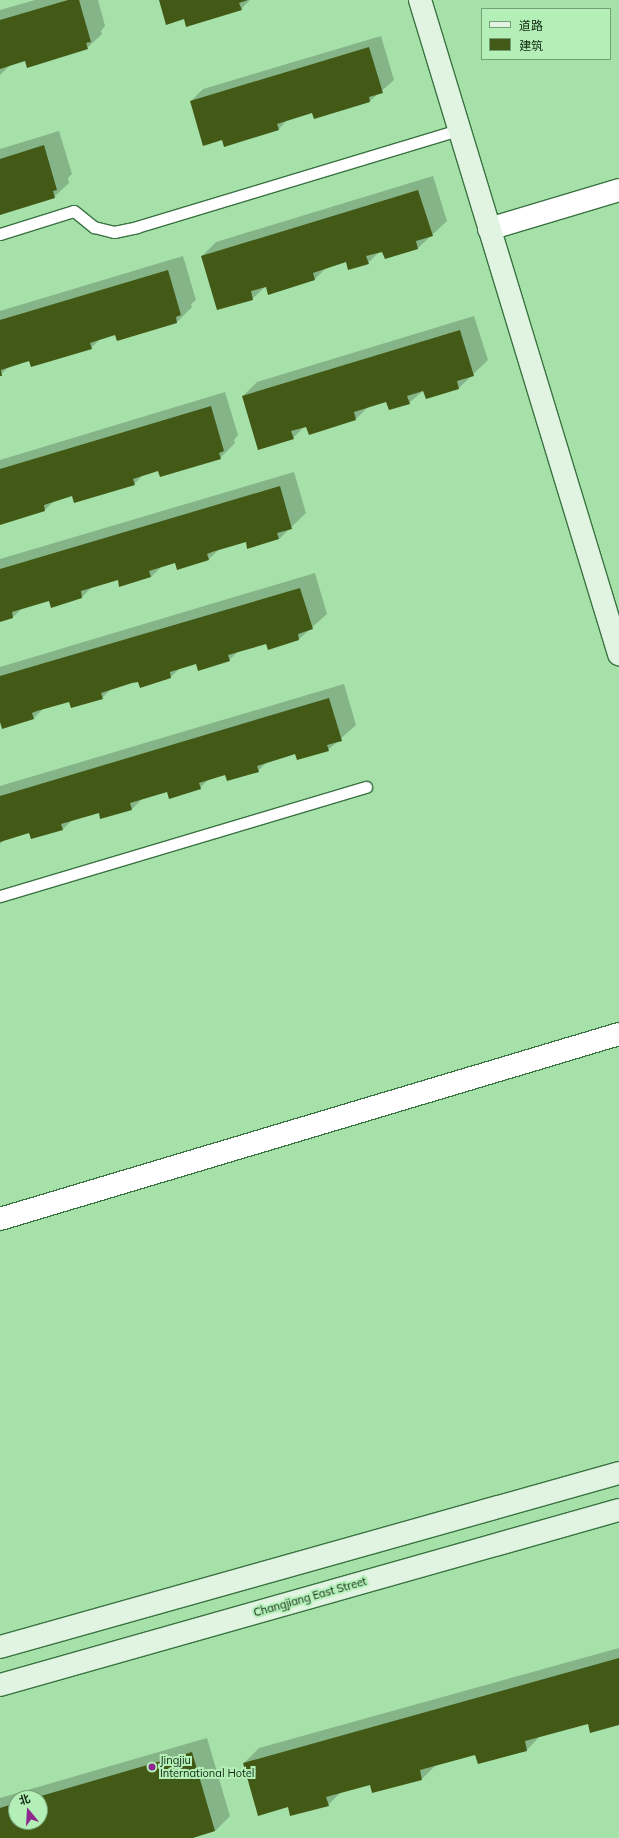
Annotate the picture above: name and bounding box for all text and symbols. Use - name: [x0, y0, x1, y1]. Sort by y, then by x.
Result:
- legend: [481, 8, 611, 60]
- text: 道路: [519, 18, 543, 33]
- text: 建筑: [519, 38, 543, 53]
- street label: Changjiang East Street: [252, 1575, 368, 1619]
- place label: Jingjiu International Hotel: [160, 1754, 254, 1780]
- marker: Jingjiu International Hotel: [147, 1762, 157, 1772]
- north arrow: [8, 1790, 48, 1830]
- text: 北: [17, 1791, 32, 1808]

